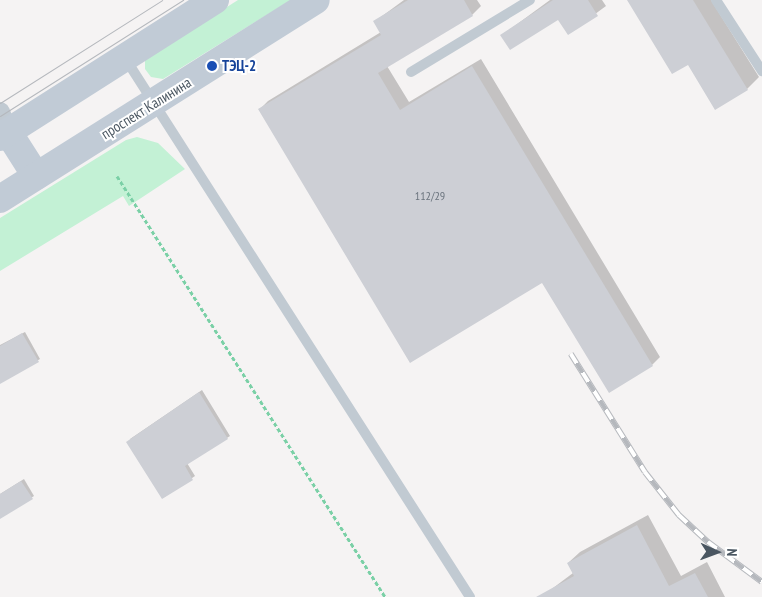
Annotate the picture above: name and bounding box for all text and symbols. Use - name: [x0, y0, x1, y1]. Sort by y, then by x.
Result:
- place label: ТЭЦ-2: [222, 57, 256, 75]
- marker: ТЭЦ-2: [206, 60, 218, 72]
- street label: проспект Калинина: [98, 73, 194, 143]
- house number: 112/29: [415, 189, 445, 203]
- north arrow: [692, 527, 742, 577]
- text: N: [723, 548, 741, 557]

